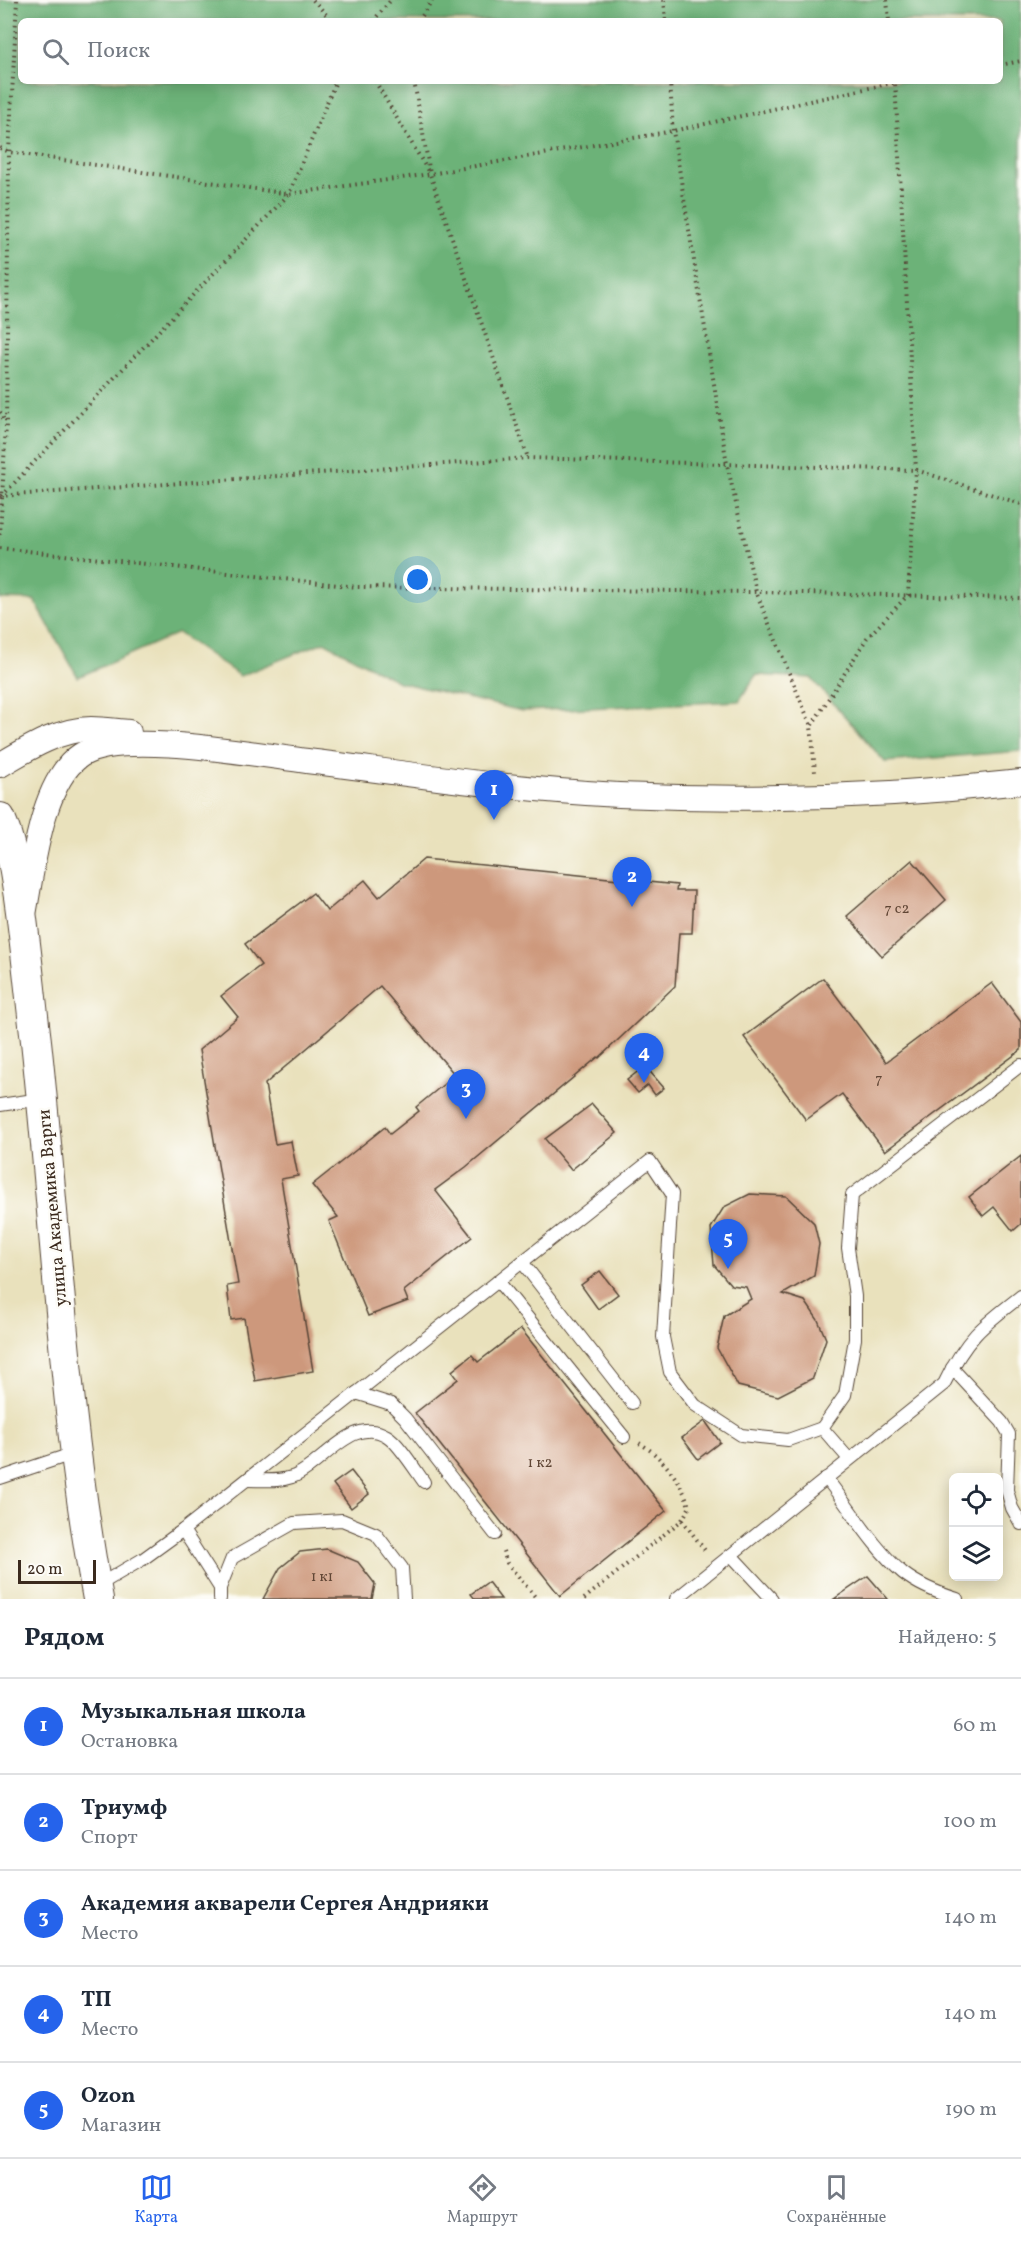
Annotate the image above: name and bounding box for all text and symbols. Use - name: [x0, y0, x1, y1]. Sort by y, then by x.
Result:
- search box: [18, 18, 1003, 84]
- icon: search: [39, 35, 72, 68]
- text: Поиск: [87, 36, 150, 67]
- your location: [403, 565, 432, 594]
- pin: 1: [474, 770, 514, 820]
- pin: 2: [612, 858, 652, 907]
- house number: 7 с2: [884, 899, 910, 920]
- pin: 4: [624, 1034, 664, 1083]
- house number: 7: [875, 1069, 883, 1090]
- pin: 3: [446, 1070, 486, 1119]
- street label: улица Академика Варги: [32, 1108, 75, 1308]
- pin: 5: [708, 1220, 748, 1269]
- house number: 1 к2: [528, 1453, 552, 1474]
- map controls: [949, 1473, 1003, 1581]
- button: locate: [949, 1473, 1003, 1527]
- button: layers: [949, 1527, 1003, 1581]
- scale bar: [18, 1557, 96, 1584]
- text: 20 m: [27, 1559, 62, 1581]
- house number: 1 к1: [311, 1567, 333, 1588]
- text: Рядом: [24, 1620, 104, 1656]
- text: Найдено: 5: [898, 1624, 997, 1652]
- text: Музыкальная школа: [81, 1697, 306, 1728]
- text: 1: [39, 1712, 48, 1740]
- text: 60 m: [953, 1712, 997, 1740]
- text: Остановка: [81, 1728, 178, 1756]
- text: Триумф: [81, 1793, 167, 1824]
- text: 2: [38, 1808, 49, 1836]
- text: 100 m: [943, 1808, 997, 1836]
- text: Спорт: [81, 1824, 138, 1852]
- text: Академия акварели Сергея Андрияки: [81, 1889, 489, 1920]
- text: 3: [38, 1904, 49, 1932]
- text: 140 m: [944, 1904, 997, 1932]
- text: Место: [81, 1920, 138, 1948]
- text: ТП: [81, 1985, 112, 2016]
- text: 4: [37, 2000, 50, 2028]
- text: 140 m: [944, 2000, 997, 2028]
- text: Место: [81, 2016, 138, 2044]
- text: Ozon: [81, 2081, 136, 2112]
- text: 5: [39, 2096, 48, 2124]
- text: 190 m: [945, 2096, 997, 2124]
- text: Магазин: [81, 2112, 161, 2140]
- tab: Карта: [135, 2171, 178, 2229]
- tab: Маршрут: [447, 2171, 518, 2229]
- tab: Сохранённые: [787, 2171, 886, 2229]

